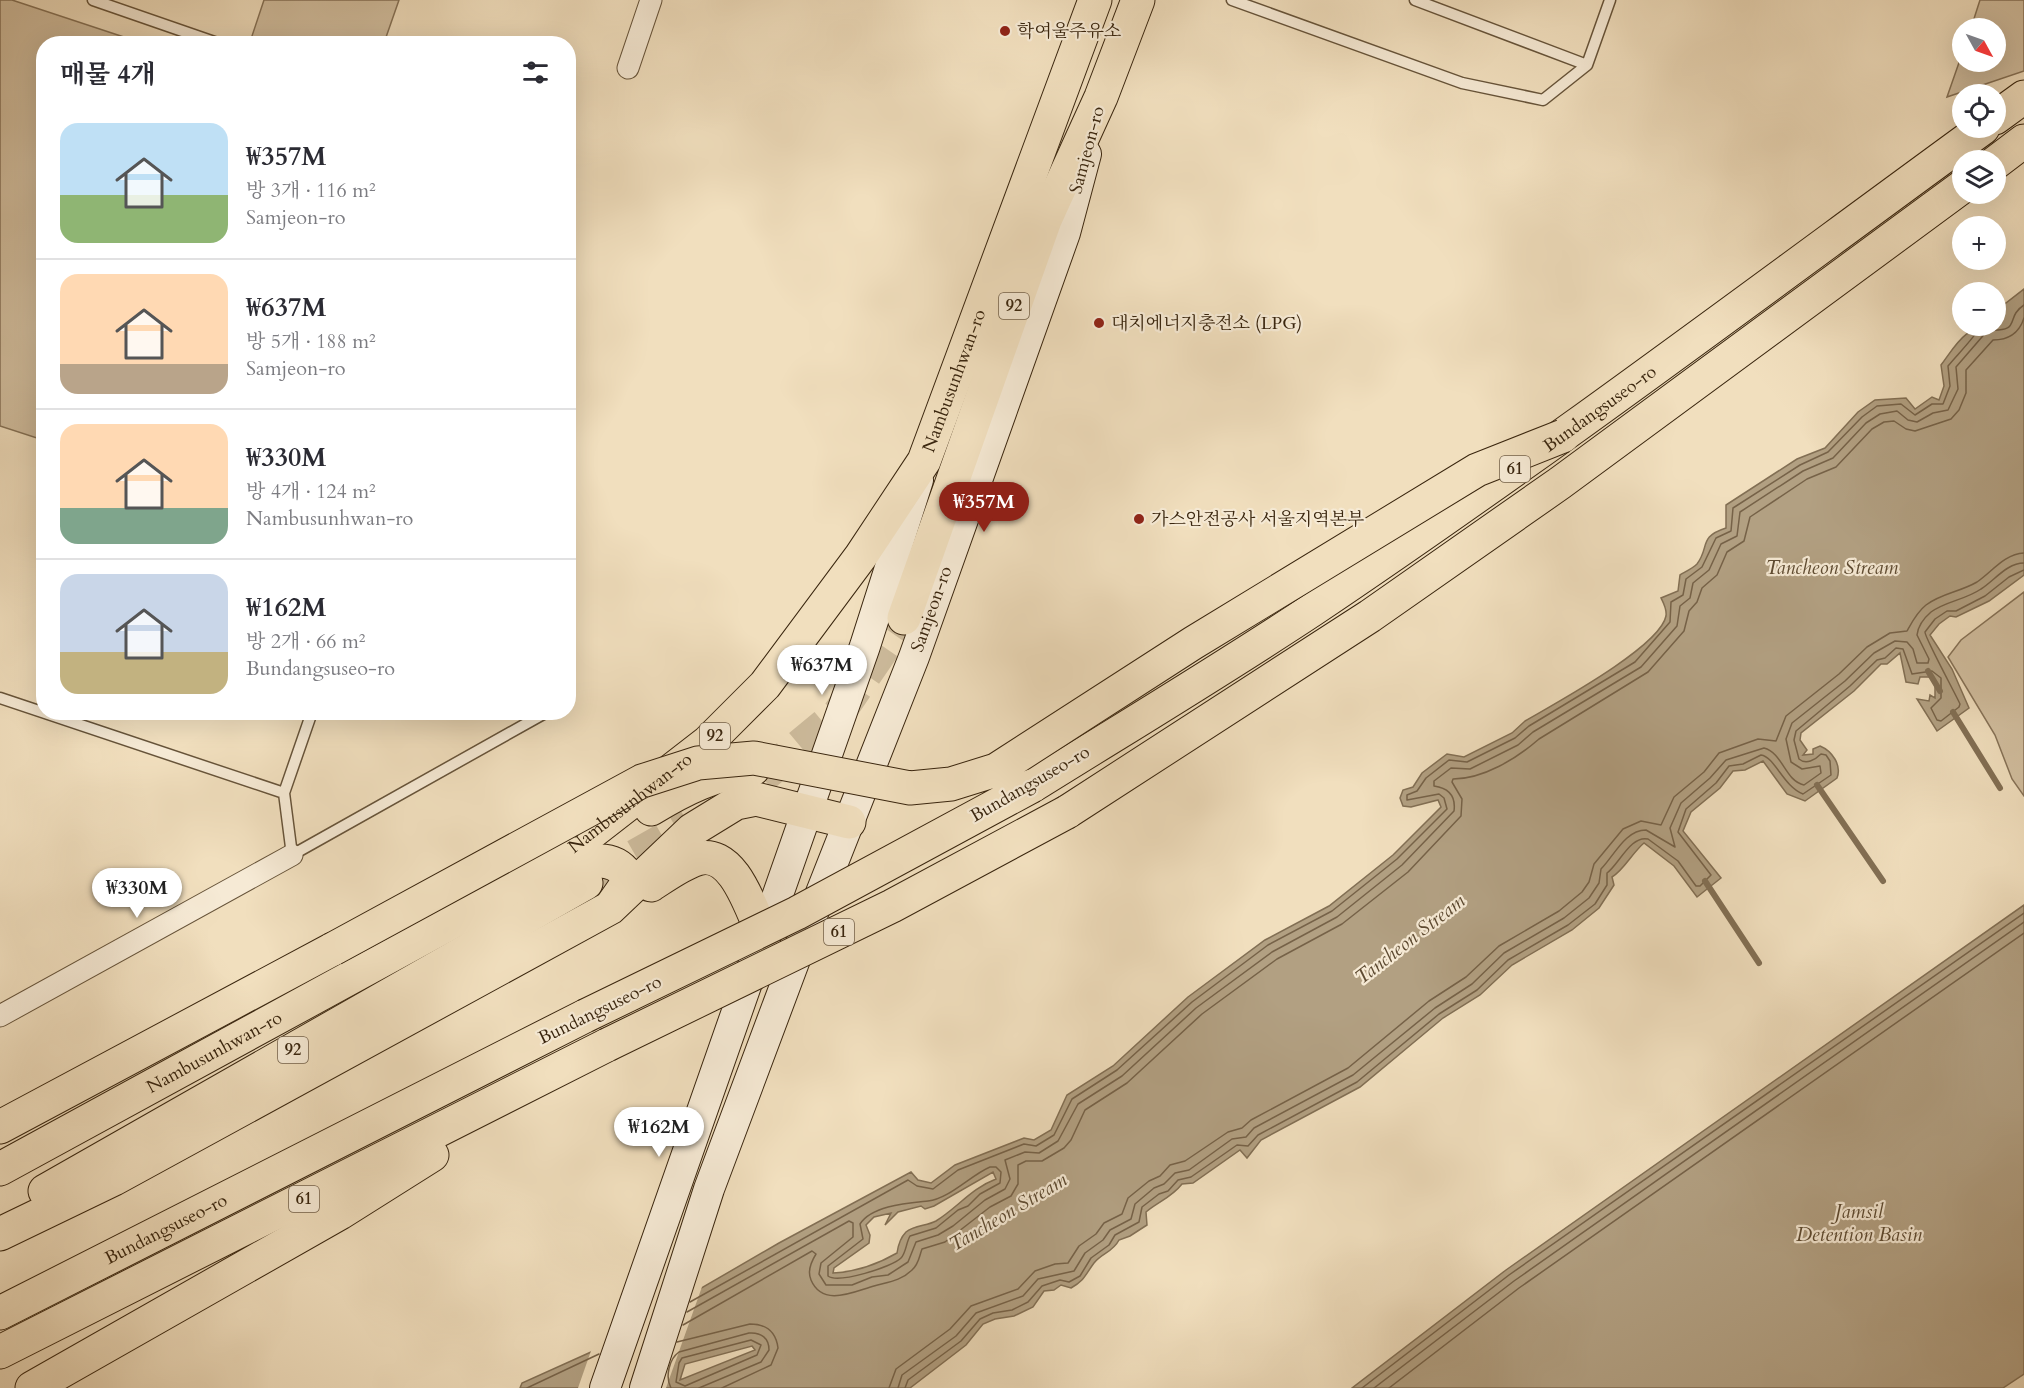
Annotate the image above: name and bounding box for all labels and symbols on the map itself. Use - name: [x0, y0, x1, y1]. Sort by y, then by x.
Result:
- north arrow: [1952, 18, 2006, 72]
- place label: 학여울주유소: [1017, 19, 1121, 44]
- marker: 학여울주유소: [998, 24, 1012, 38]
- street label: Samjeon-ro: [1063, 103, 1111, 196]
- road number: 92: [999, 293, 1029, 319]
- street label: Nambusunhwan-ro: [916, 305, 992, 456]
- place label: 대치에너지충전소 (LPG): [1111, 311, 1302, 336]
- marker: 대치에너지충전소 (LPG): [1092, 316, 1106, 330]
- street label: Bundangsuseo-ro: [1538, 359, 1662, 458]
- road number: 61: [1500, 456, 1530, 482]
- pin: ₩357M: [942, 482, 1026, 533]
- place label: 가스안전공사 서울지역본부: [1151, 507, 1365, 532]
- marker: 가스안전공사 서울지역본부: [1132, 512, 1146, 526]
- water label: Tancheon Stream: [1765, 554, 1899, 581]
- street label: Samjeon-ro: [904, 562, 958, 656]
- pin: ₩637M: [780, 645, 864, 696]
- road number: 92: [700, 723, 730, 749]
- street label: Bundangsuseo-ro: [966, 739, 1095, 828]
- street label: Nambusunhwan-ro: [563, 746, 697, 859]
- pin: ₩330M: [95, 868, 179, 919]
- water label: Tancheon Stream: [1349, 887, 1471, 991]
- road number: 61: [824, 919, 854, 945]
- street label: Bundangsuseo-ro: [534, 969, 666, 1051]
- street label: Nambusunhwan-ro: [142, 1005, 287, 1099]
- road number: 92: [278, 1037, 308, 1063]
- pin: ₩162M: [617, 1107, 701, 1158]
- water label: Tancheon Stream: [944, 1166, 1072, 1258]
- road number: 61: [289, 1186, 319, 1212]
- street label: Bundangsuseo-ro: [100, 1187, 232, 1270]
- water label: Jamsil Detention Basin: [1796, 1198, 1922, 1248]

